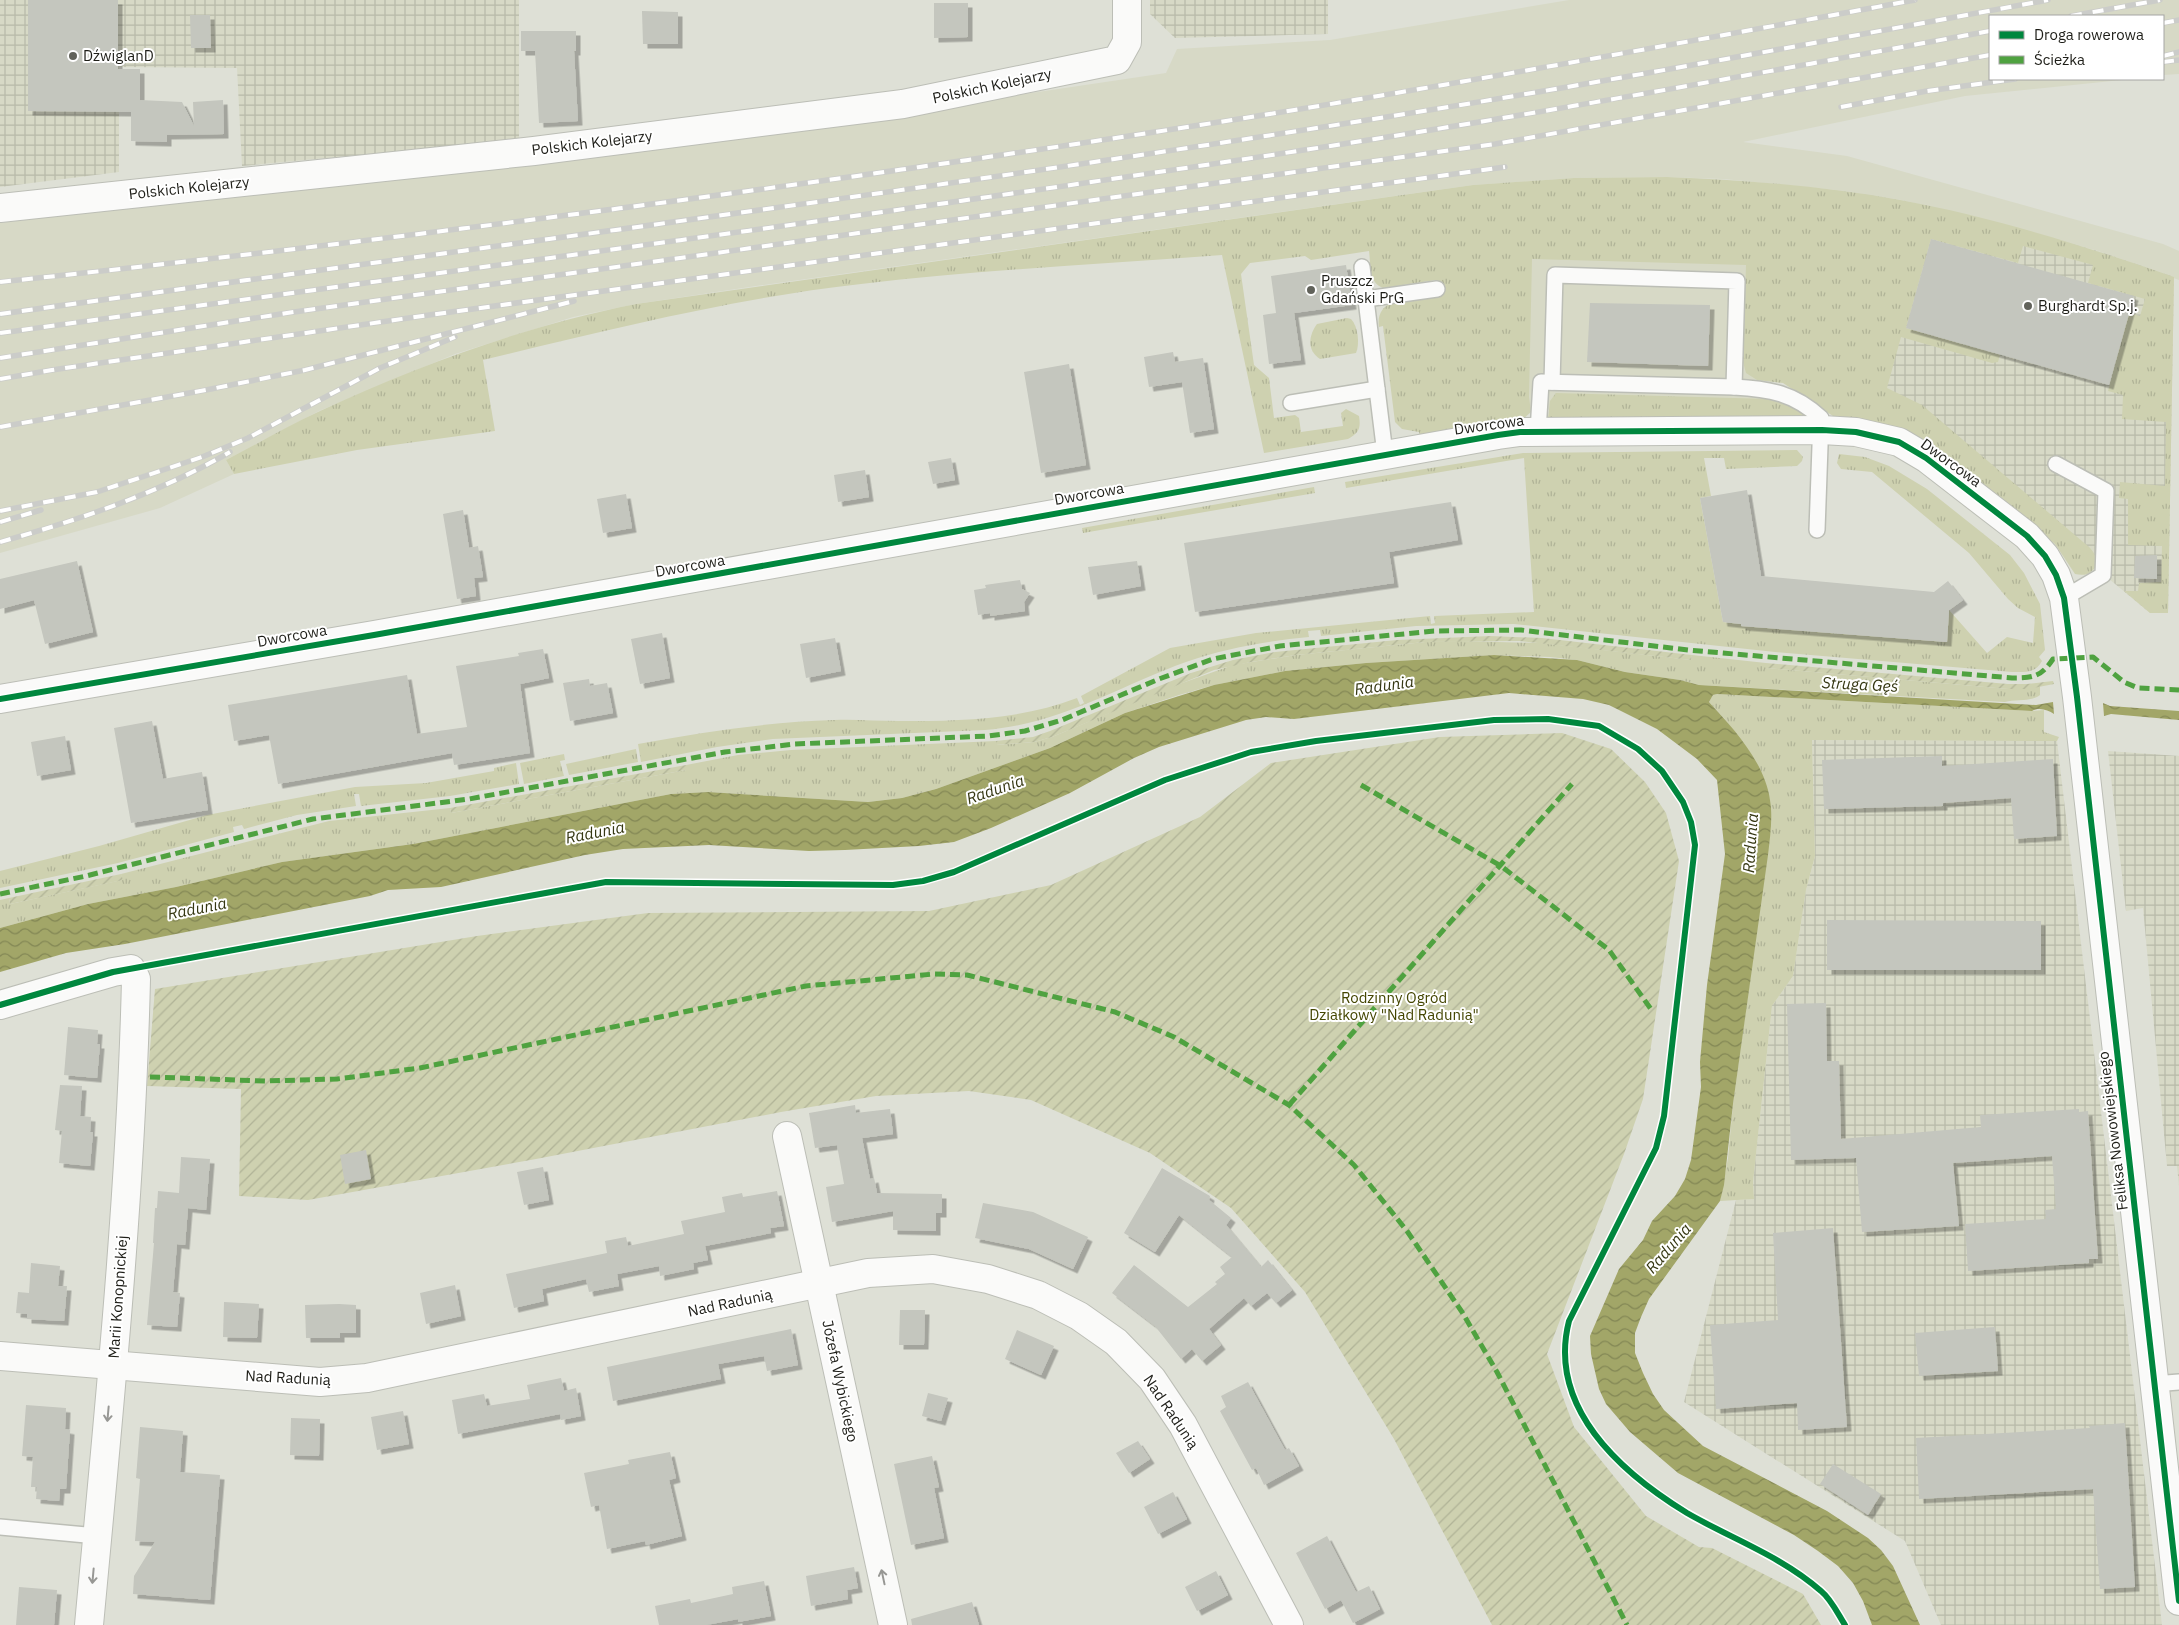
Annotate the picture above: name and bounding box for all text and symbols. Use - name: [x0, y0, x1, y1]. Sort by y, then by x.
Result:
- legend: [1989, 15, 2164, 80]
- text: Droga rowerowa: [2034, 25, 2144, 44]
- place label: DźwiglanD: [83, 46, 154, 65]
- marker: DźwiglanD: [67, 50, 79, 62]
- text: Ścieżka: [2034, 50, 2085, 69]
- street label: Polskich Kolejarzy: [931, 63, 1054, 107]
- street label: Polskich Kolejarzy: [531, 126, 654, 159]
- street label: Polskich Kolejarzy: [128, 172, 251, 203]
- place label: Pruszcz Gdański PrG: [1321, 271, 1404, 307]
- marker: Pruszcz Gdański PrG: [1305, 284, 1317, 296]
- place label: Burghardt Sp.j.: [2038, 296, 2138, 315]
- marker: Burghardt Sp.j.: [2022, 300, 2034, 312]
- street label: Dworcowa: [1453, 410, 1525, 439]
- street label: Dworcowa: [1917, 434, 1985, 491]
- street label: Dworcowa: [1053, 478, 1125, 509]
- street label: Dworcowa: [654, 550, 726, 581]
- street label: Dworcowa: [256, 620, 328, 651]
- water label: Radunia: [1353, 671, 1415, 699]
- water label: Struga Gęś: [1821, 672, 1899, 696]
- water label: Radunia: [963, 770, 1027, 808]
- water label: Radunia: [1738, 812, 1762, 874]
- water label: Radunia: [564, 816, 626, 848]
- water label: Radunia: [166, 892, 228, 924]
- park label: Rodzinny Ogród Działkowy "Nad Radunią": [1309, 988, 1479, 1024]
- street label: Feliksa Nowowiejskiego: [2093, 1050, 2132, 1212]
- water label: Radunia: [1641, 1219, 1695, 1277]
- street label: Marii Konopnickiej: [104, 1235, 131, 1359]
- street label: Nad Radunią: [686, 1284, 774, 1321]
- street label: Józefa Wybickiego: [818, 1318, 863, 1444]
- street label: Nad Radunią: [245, 1366, 331, 1389]
- street label: Nad Radunią: [1140, 1371, 1203, 1453]
- one-way arrow: [103, 1405, 113, 1421]
- one-way arrow: [88, 1567, 98, 1583]
- one-way arrow: [878, 1570, 887, 1586]

